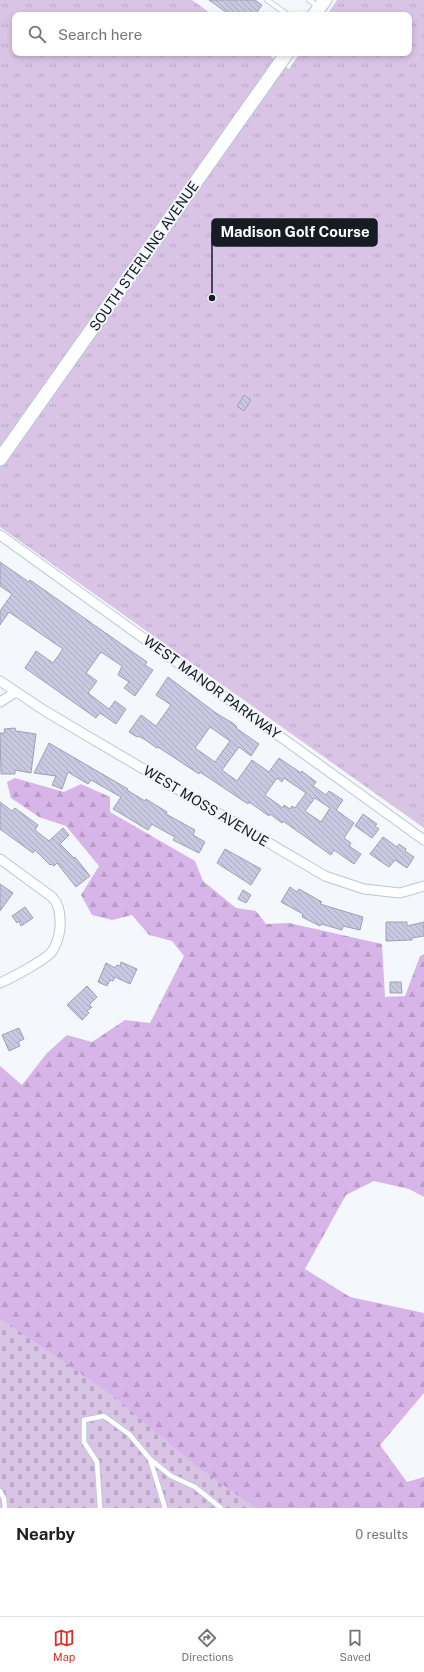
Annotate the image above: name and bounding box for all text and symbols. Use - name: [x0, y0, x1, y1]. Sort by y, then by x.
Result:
- search box: [12, 12, 412, 56]
- icon: search: [26, 23, 48, 45]
- text: Search here: [58, 26, 142, 43]
- street label: SOUTH STERLING AVENUE: [86, 178, 202, 334]
- callout: Madison Golf Course: [212, 219, 377, 246]
- text: Madison Golf Course: [220, 223, 370, 240]
- street label: WEST MANOR PARKWAY: [140, 632, 284, 742]
- street label: WEST MOSS AVENUE: [140, 762, 272, 850]
- text: Nearby: [16, 1524, 75, 1544]
- text: 0 results: [355, 1527, 408, 1542]
- tab: Map: [53, 1627, 75, 1663]
- tab: Directions: [182, 1627, 233, 1663]
- tab: Saved: [339, 1627, 371, 1663]

